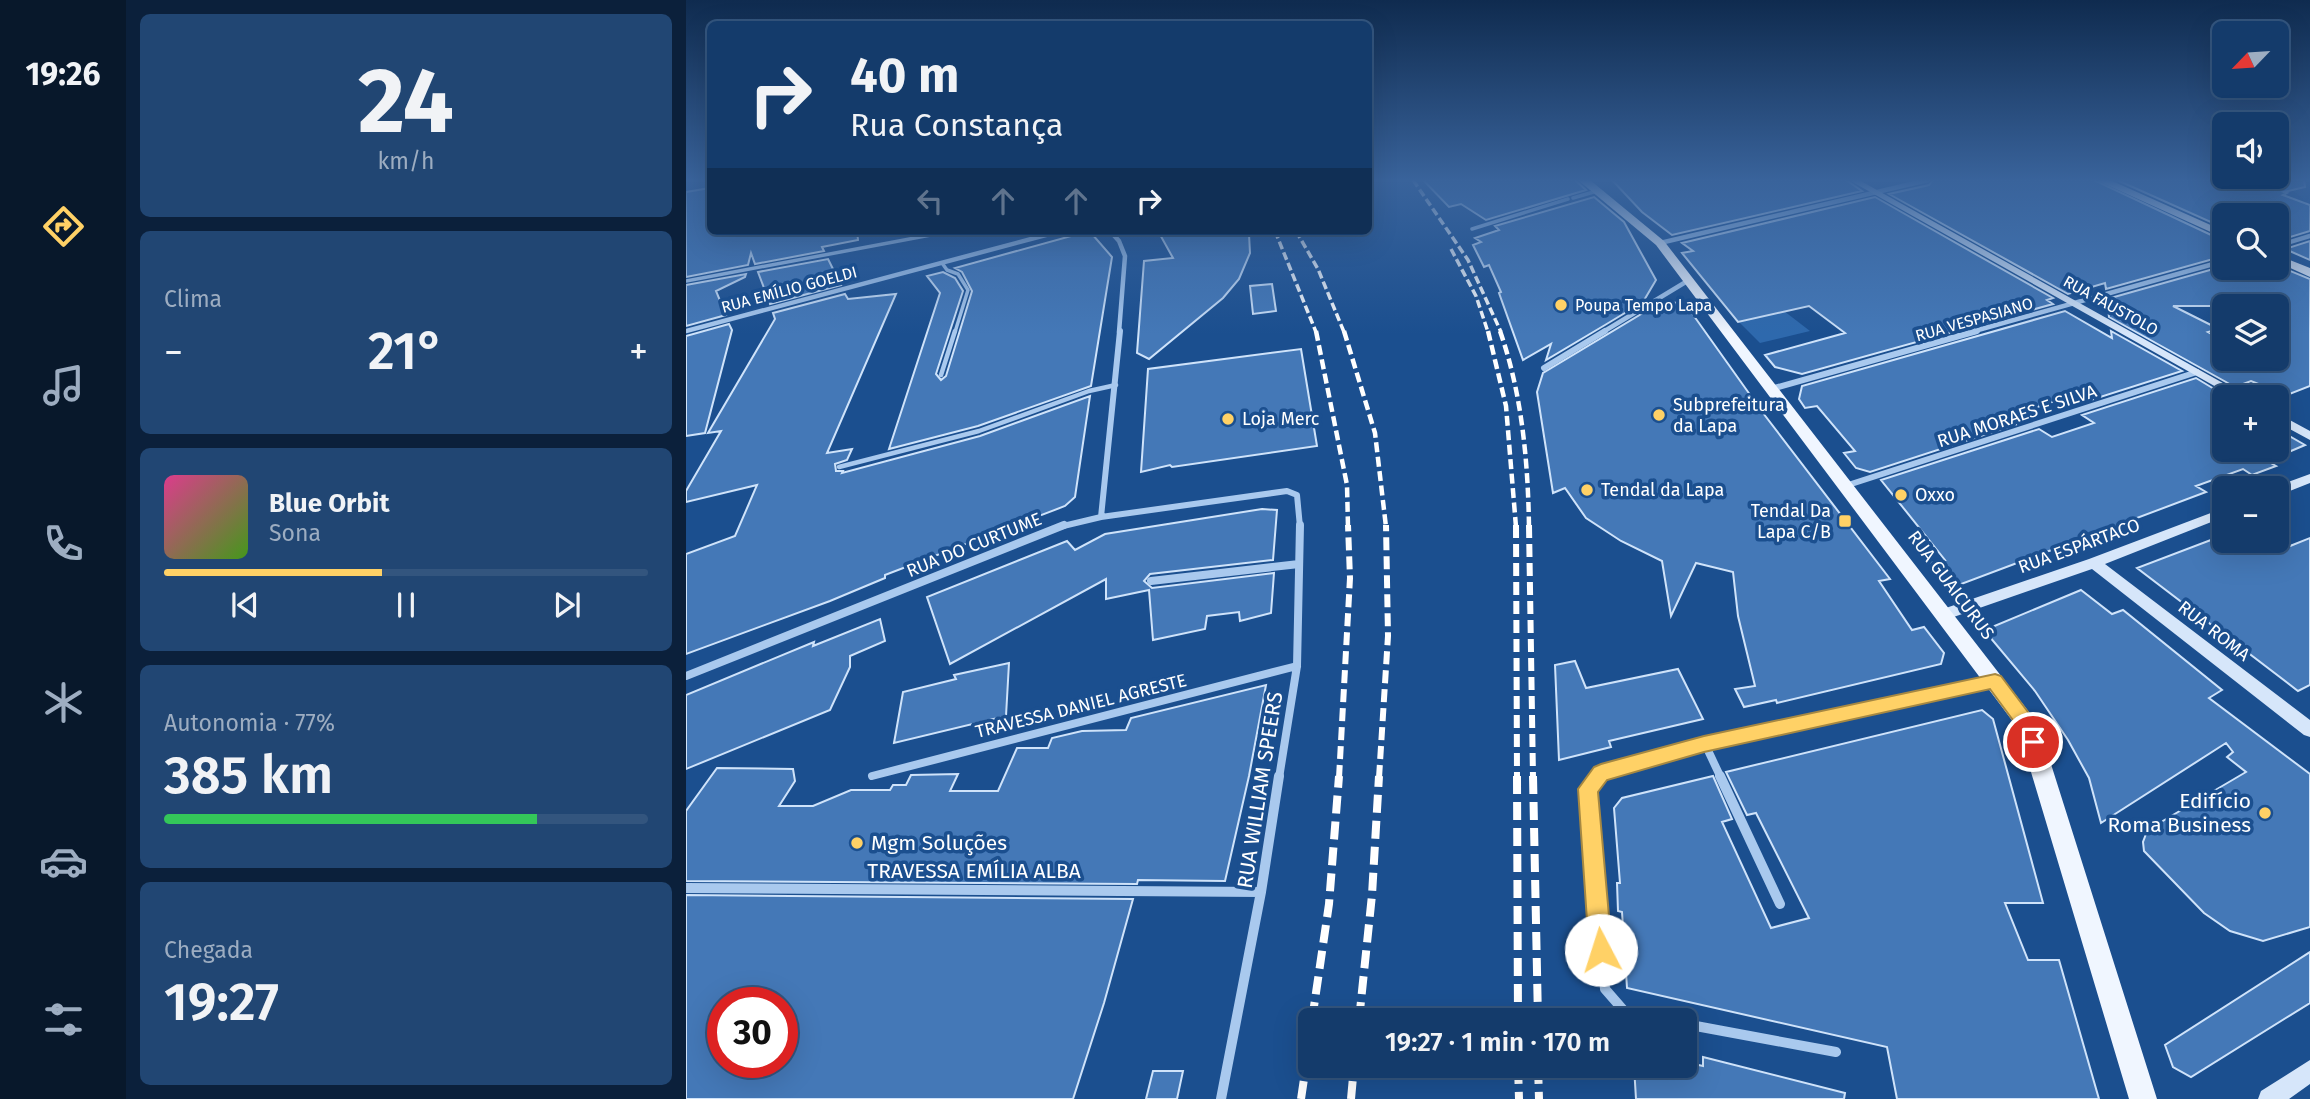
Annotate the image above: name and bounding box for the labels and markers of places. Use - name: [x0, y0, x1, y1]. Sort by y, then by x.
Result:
- place label: Poupa Tempo Lapa: [1575, 296, 1712, 315]
- marker: Poupa Tempo Lapa: [1553, 297, 1569, 313]
- place label: Subprefeitura da Lapa: [1673, 394, 1785, 437]
- marker: Subprefeitura da Lapa: [1651, 407, 1667, 423]
- place label: Loja Merc: [1242, 408, 1320, 430]
- marker: Loja Merc: [1220, 411, 1236, 427]
- place label: Tendal da Lapa: [1601, 479, 1724, 501]
- marker: Tendal da Lapa: [1579, 482, 1595, 498]
- place label: Oxxo: [1915, 484, 1955, 506]
- marker: Oxxo: [1893, 487, 1909, 503]
- place label: Tendal Da Lapa C/B: [1751, 500, 1831, 543]
- marker: Tendal Da Lapa C/B: [1837, 513, 1853, 529]
- pin: [2003, 712, 2063, 772]
- place label: Edifício Roma Business: [2107, 788, 2251, 838]
- marker: Edifício Roma Business: [2257, 805, 2273, 821]
- place label: Mgm Soluções: [871, 830, 1007, 856]
- marker: Mgm Soluções: [849, 835, 865, 851]

